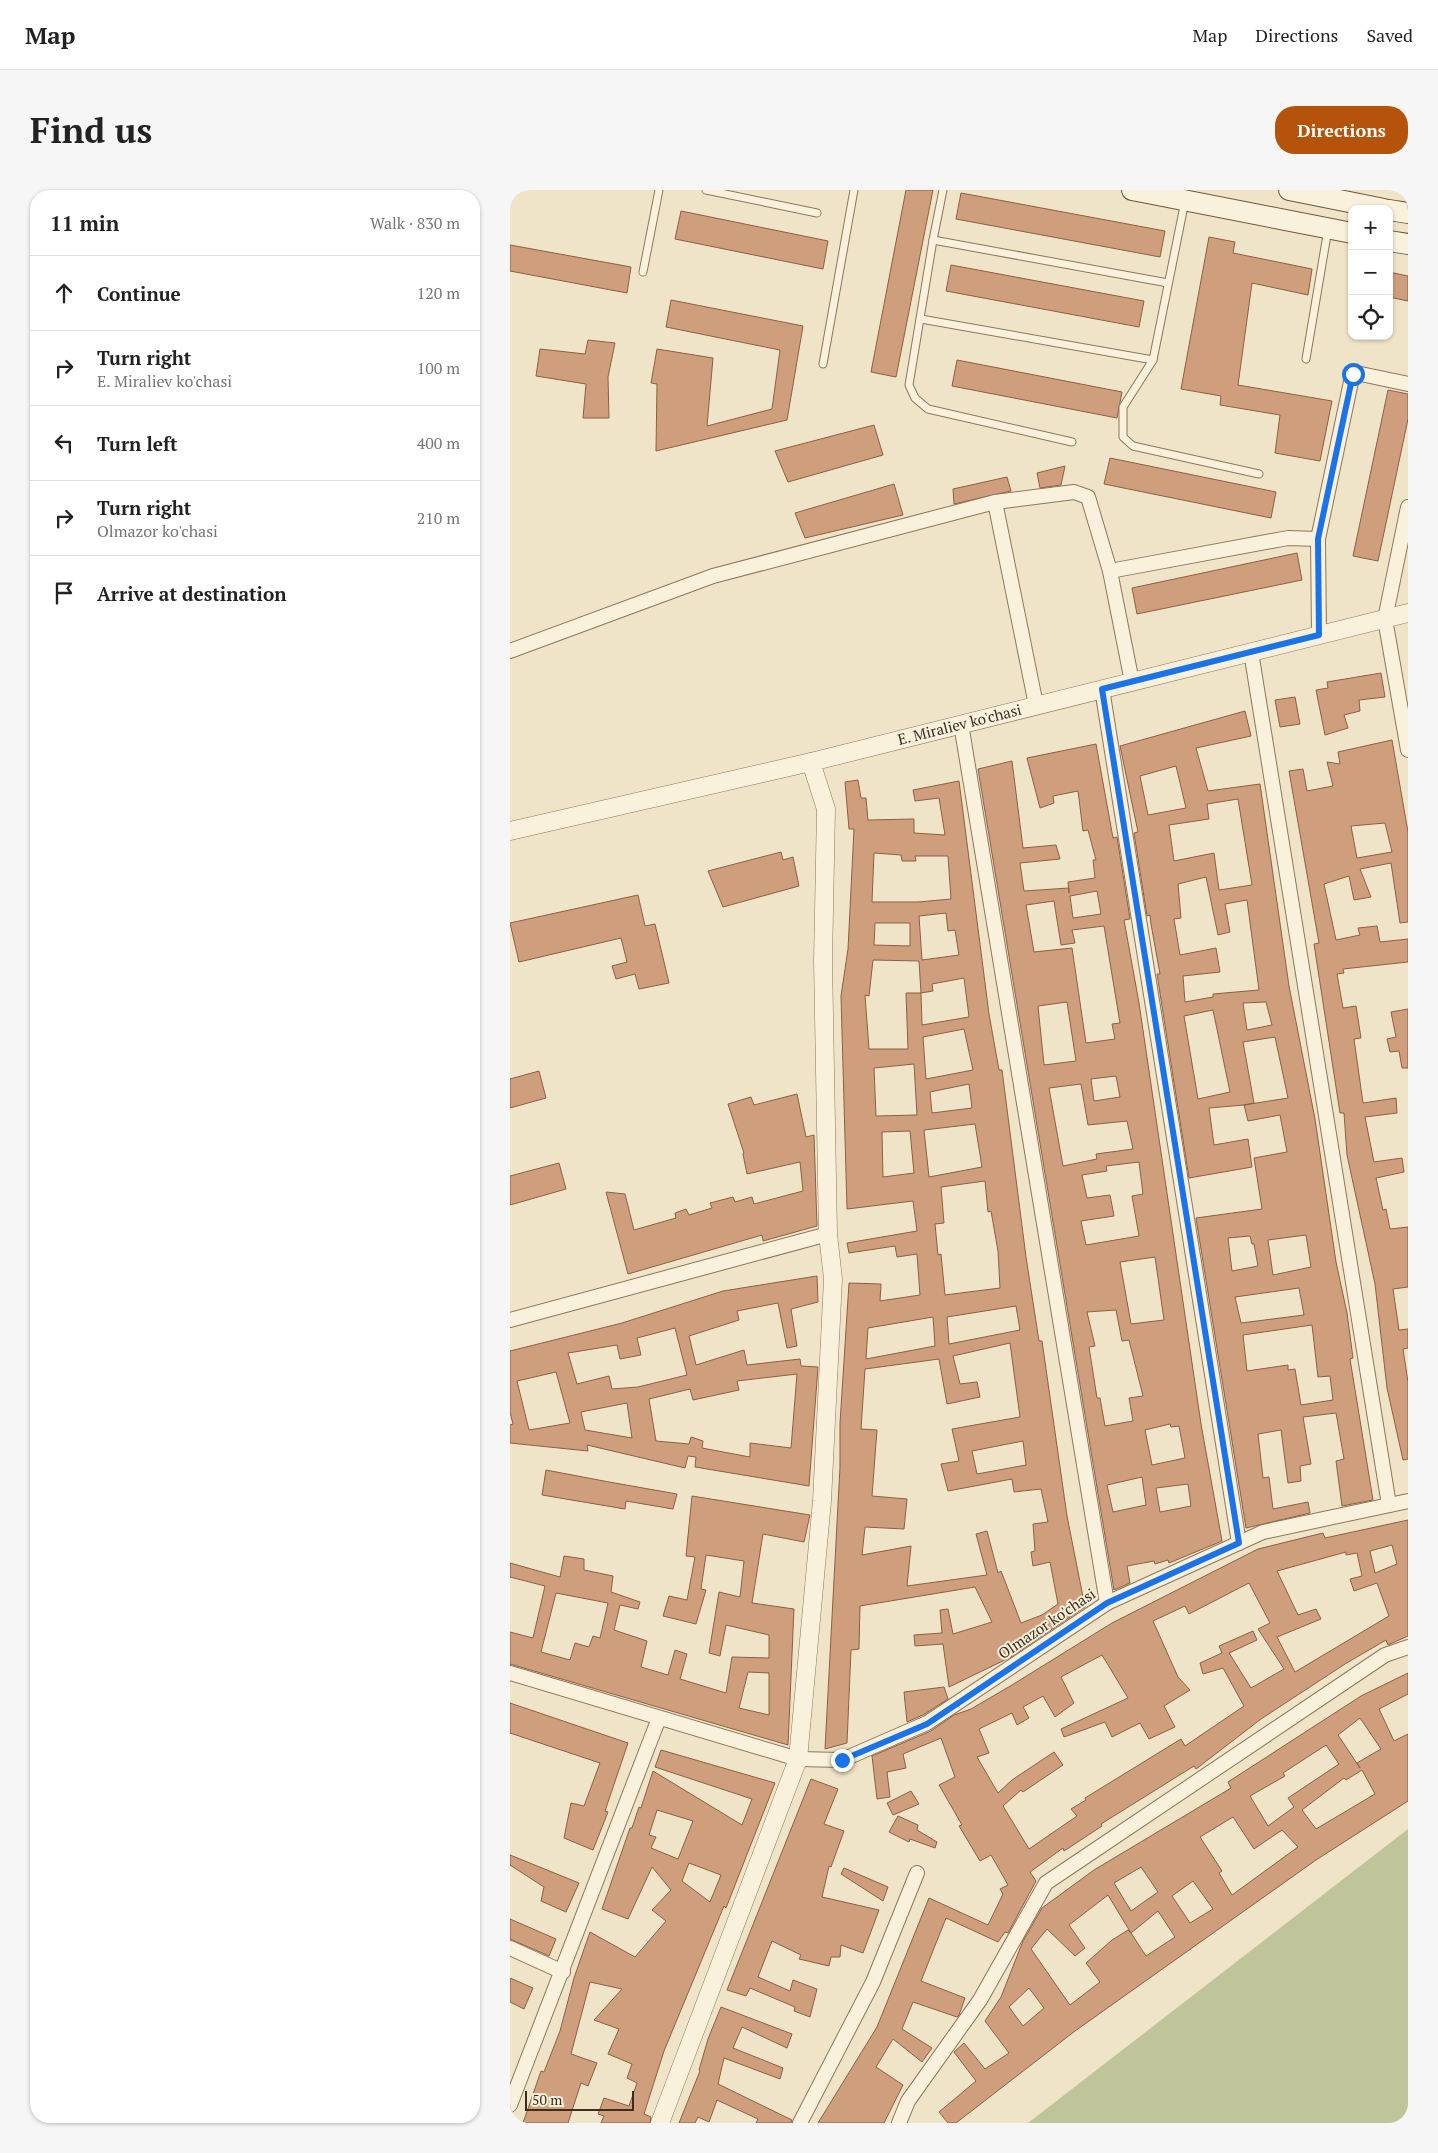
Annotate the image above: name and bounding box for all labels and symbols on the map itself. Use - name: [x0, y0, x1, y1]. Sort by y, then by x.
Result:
- route start: [1342, 363, 1365, 386]
- street label: E. Miraliev ko'chasi: [895, 699, 1023, 749]
- street label: Olmazor ko'chasi: [994, 1583, 1099, 1663]
- route end: [831, 1749, 854, 1772]
- scale bar: [525, 2088, 634, 2111]

